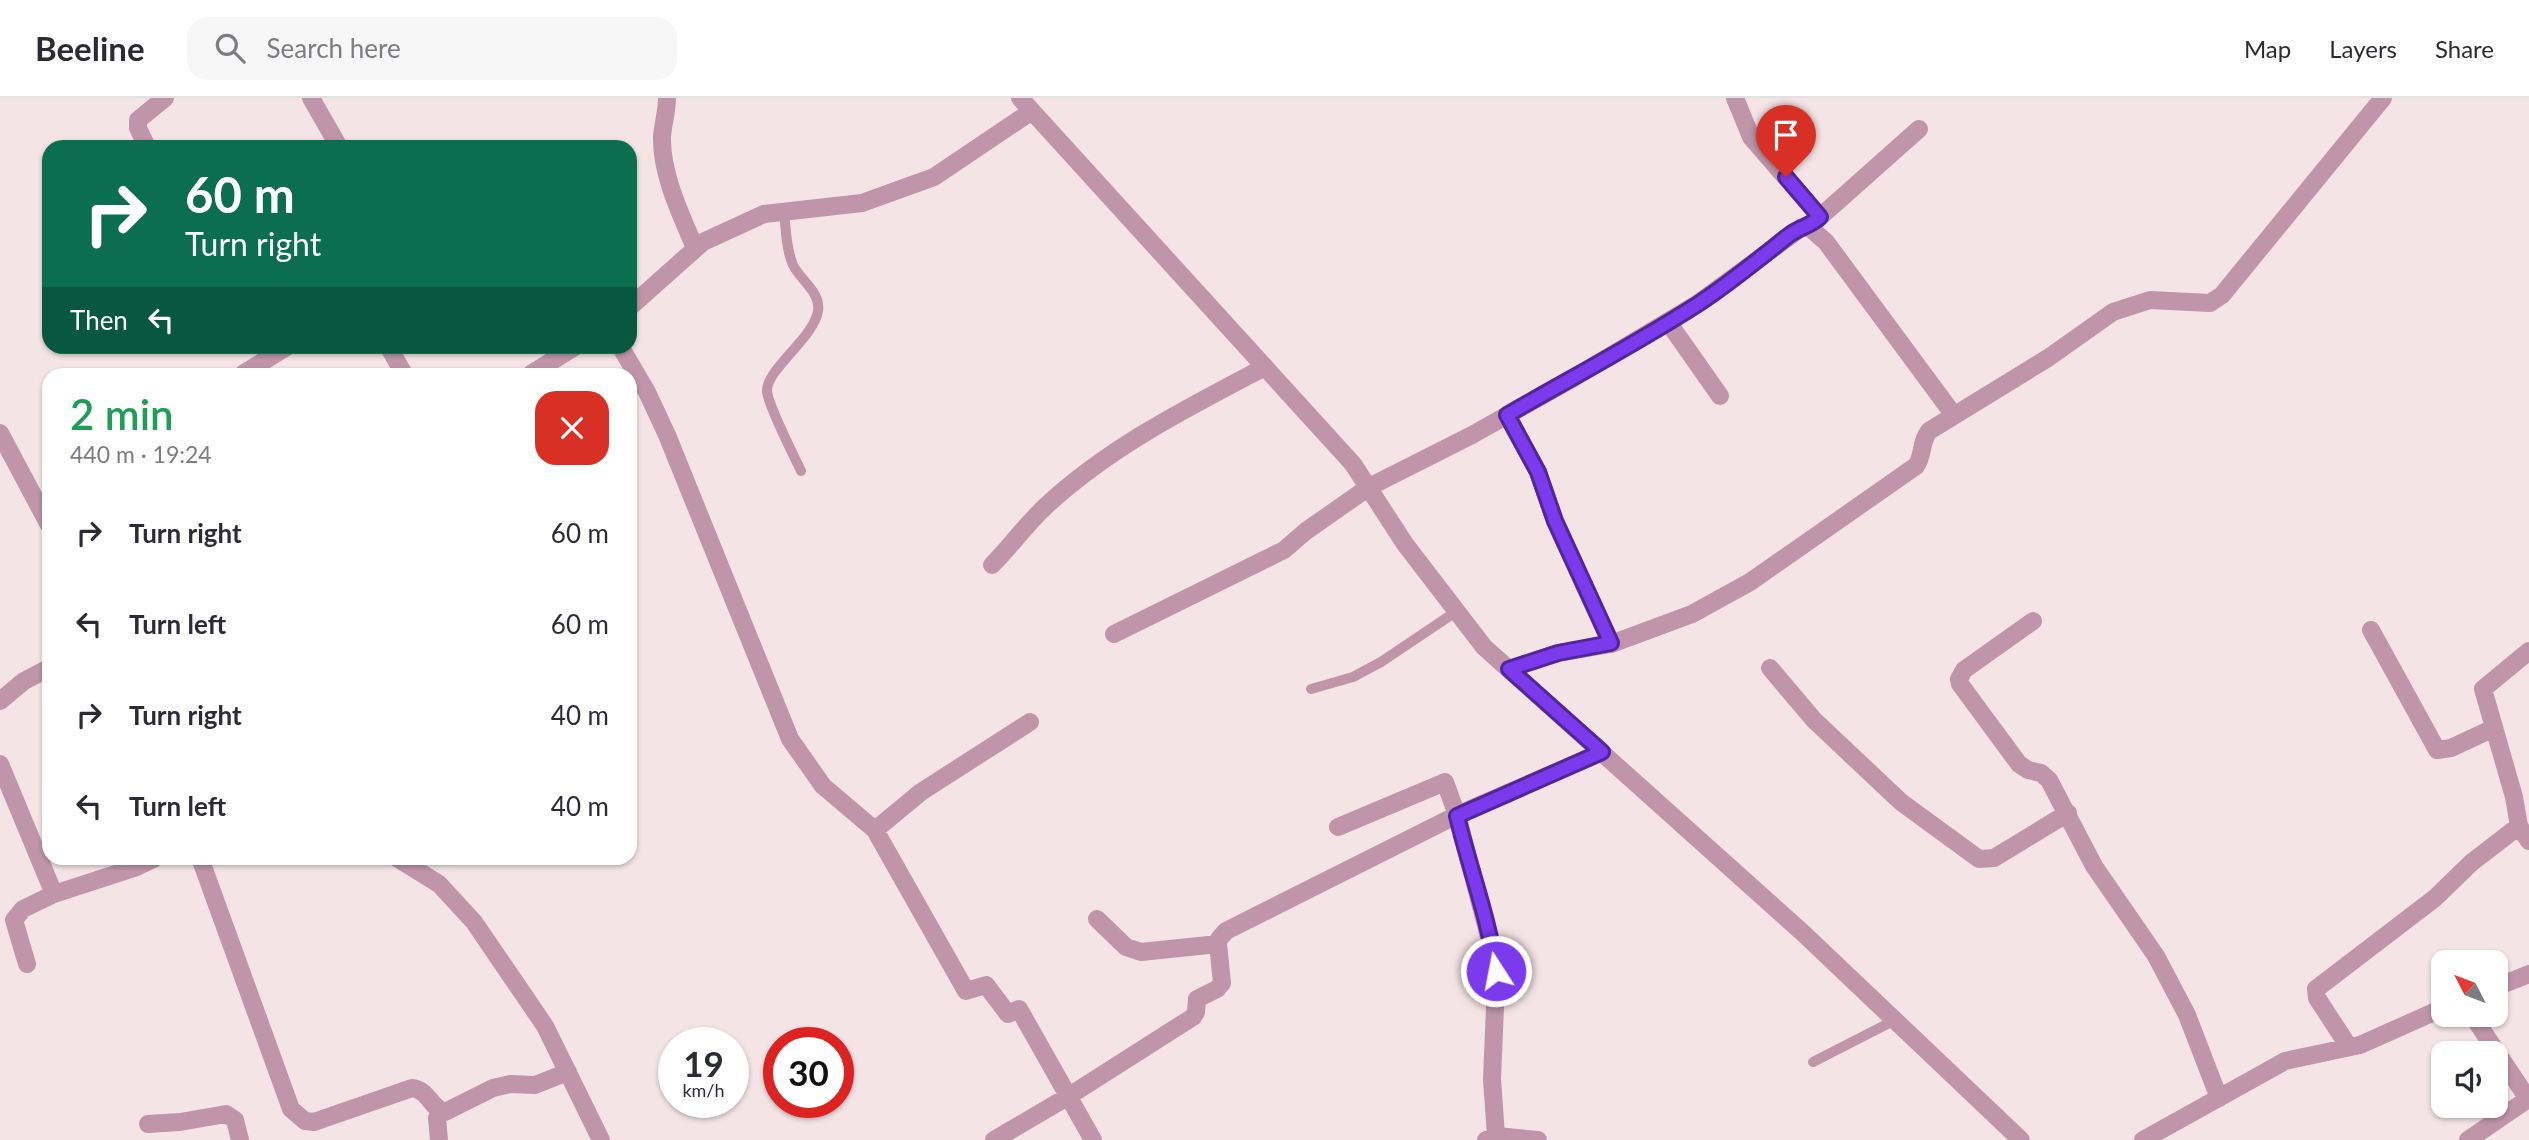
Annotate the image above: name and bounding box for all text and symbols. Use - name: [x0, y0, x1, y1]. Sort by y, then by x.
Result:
- search box: [187, 17, 677, 80]
- text: Beeline: [35, 28, 145, 68]
- icon: search: [211, 29, 249, 67]
- text: Search here: [267, 32, 401, 64]
- text: Map: [2244, 34, 2291, 63]
- text: Layers: [2329, 34, 2397, 63]
- text: Share: [2435, 34, 2494, 63]
- pin: [1756, 105, 1816, 177]
- icon: arrive: [1767, 116, 1805, 154]
- text: 60 m: [185, 165, 295, 223]
- icon: right: [70, 168, 161, 259]
- text: Turn right: [185, 224, 321, 263]
- icon: left: [142, 301, 180, 339]
- text: Then: [70, 304, 128, 336]
- text: 2 min: [70, 389, 174, 439]
- button: close: [535, 391, 609, 465]
- text: 440 m · 19:24: [70, 440, 212, 468]
- icon: right: [70, 514, 108, 552]
- text: Turn right: [129, 517, 242, 549]
- text: 60 m: [551, 517, 609, 549]
- icon: left: [70, 605, 108, 643]
- text: Turn left: [129, 608, 226, 640]
- text: 60 m: [551, 608, 609, 640]
- icon: right: [70, 696, 108, 734]
- text: Turn right: [129, 699, 242, 731]
- text: 40 m: [551, 699, 609, 731]
- icon: left: [70, 787, 108, 825]
- text: Turn left: [129, 790, 226, 822]
- text: 40 m: [551, 790, 609, 822]
- position arrow: [1459, 934, 1533, 1008]
- north arrow: [2431, 950, 2508, 1027]
- map controls: [2431, 950, 2508, 1118]
- speed limit sign: 30: [763, 1027, 854, 1118]
- button: sound: [2431, 1041, 2508, 1118]
- text: 19: [683, 1042, 724, 1084]
- text: km/h: [682, 1079, 725, 1101]

